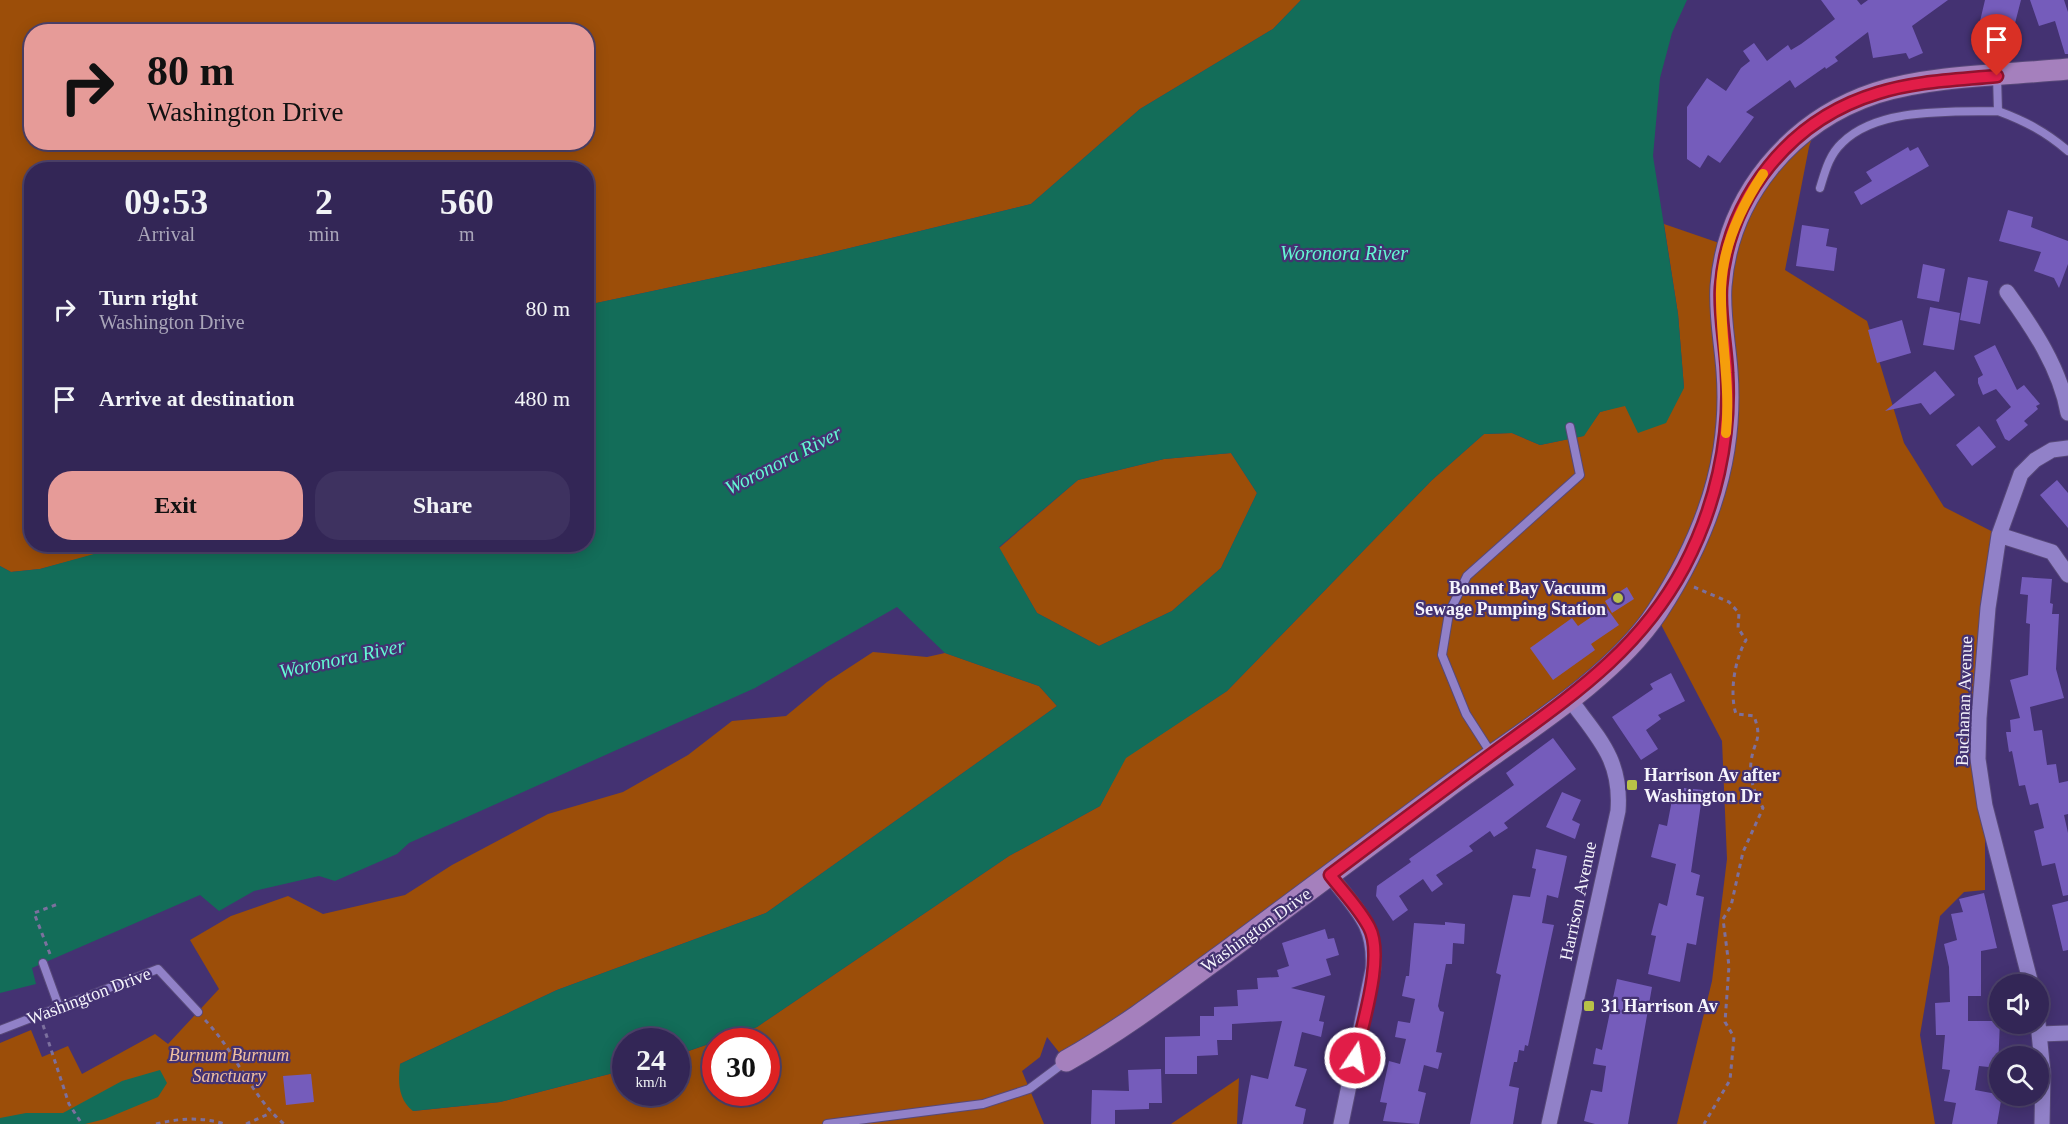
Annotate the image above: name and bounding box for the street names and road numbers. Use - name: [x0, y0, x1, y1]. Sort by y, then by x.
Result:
- street label: Buchanan Avenue: [1952, 636, 1976, 766]
- street label: Harrison Avenue: [1556, 840, 1600, 962]
- street label: Washington Drive: [1197, 883, 1315, 977]
- street label: Washington Drive: [24, 963, 154, 1029]

